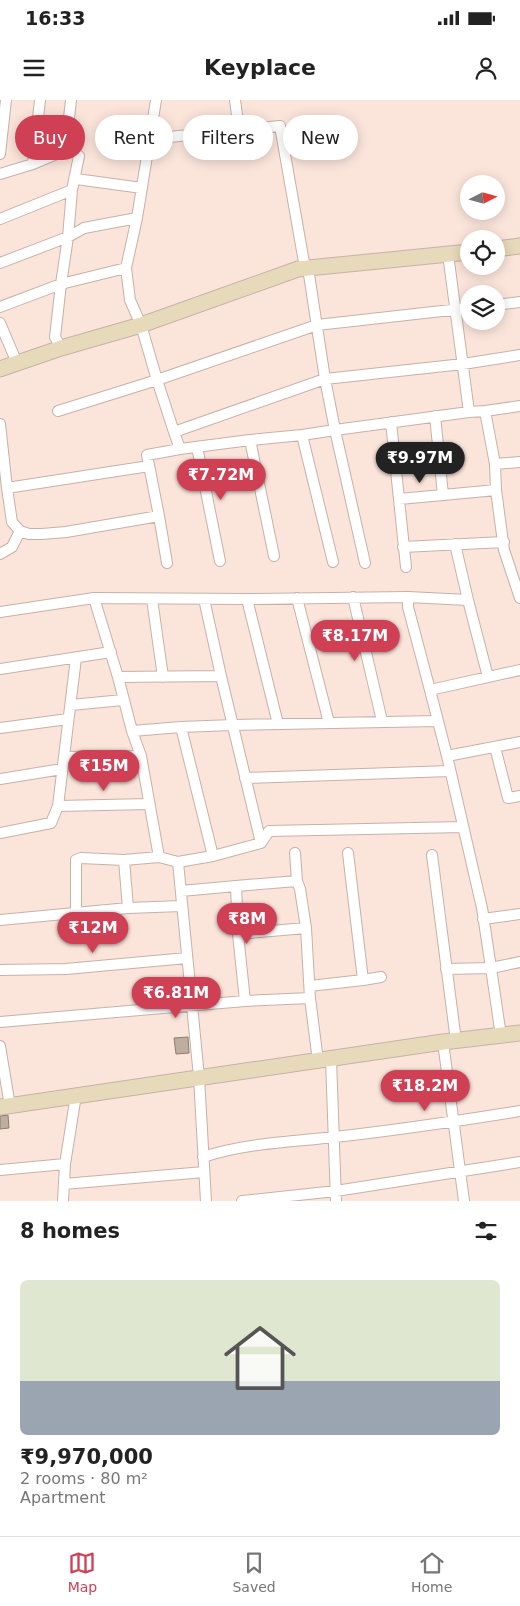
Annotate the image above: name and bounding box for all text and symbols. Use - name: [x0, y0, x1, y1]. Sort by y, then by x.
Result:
- text: 16:33: [25, 7, 85, 29]
- icon: menu: [20, 54, 48, 82]
- icon: person: [472, 54, 500, 82]
- text: Keyplace: [204, 55, 316, 80]
- chip: Buy: [15, 115, 85, 160]
- chip: Rent: [95, 115, 173, 160]
- chip: Filters: [183, 115, 273, 160]
- chip: New: [283, 115, 358, 160]
- north arrow: [460, 175, 505, 220]
- map controls: [460, 175, 505, 330]
- button: locate: [460, 230, 505, 275]
- button: layers: [460, 285, 505, 330]
- pin: ₹9.97M: [379, 442, 461, 484]
- text: ₹9.97M: [387, 448, 453, 467]
- pin: ₹7.72M: [180, 458, 262, 501]
- text: ₹7.72M: [188, 465, 254, 484]
- pin: ₹8.17M: [314, 620, 396, 662]
- text: ₹8.17M: [322, 626, 388, 645]
- pin: ₹15M: [74, 750, 134, 792]
- text: ₹15M: [79, 756, 129, 775]
- pin: ₹8M: [223, 902, 271, 945]
- text: ₹8M: [228, 909, 266, 928]
- pin: ₹12M: [63, 912, 123, 954]
- text: ₹12M: [68, 918, 118, 937]
- pin: ₹6.81M: [135, 976, 217, 1019]
- text: ₹6.81M: [143, 983, 209, 1002]
- pin: ₹18.2M: [384, 1070, 466, 1112]
- text: ₹18.2M: [392, 1076, 458, 1095]
- icon: filters: [472, 1217, 500, 1245]
- text: 8 homes: [20, 1219, 120, 1243]
- icon: home: [215, 1313, 305, 1403]
- text: ₹9,970,000: [20, 1445, 153, 1469]
- text: 2 rooms · 80 m²: [20, 1469, 148, 1488]
- text: Apartment: [20, 1488, 106, 1507]
- tab: Map: [68, 1549, 97, 1595]
- tab: Saved: [232, 1549, 276, 1595]
- tab: Home: [411, 1549, 452, 1595]

